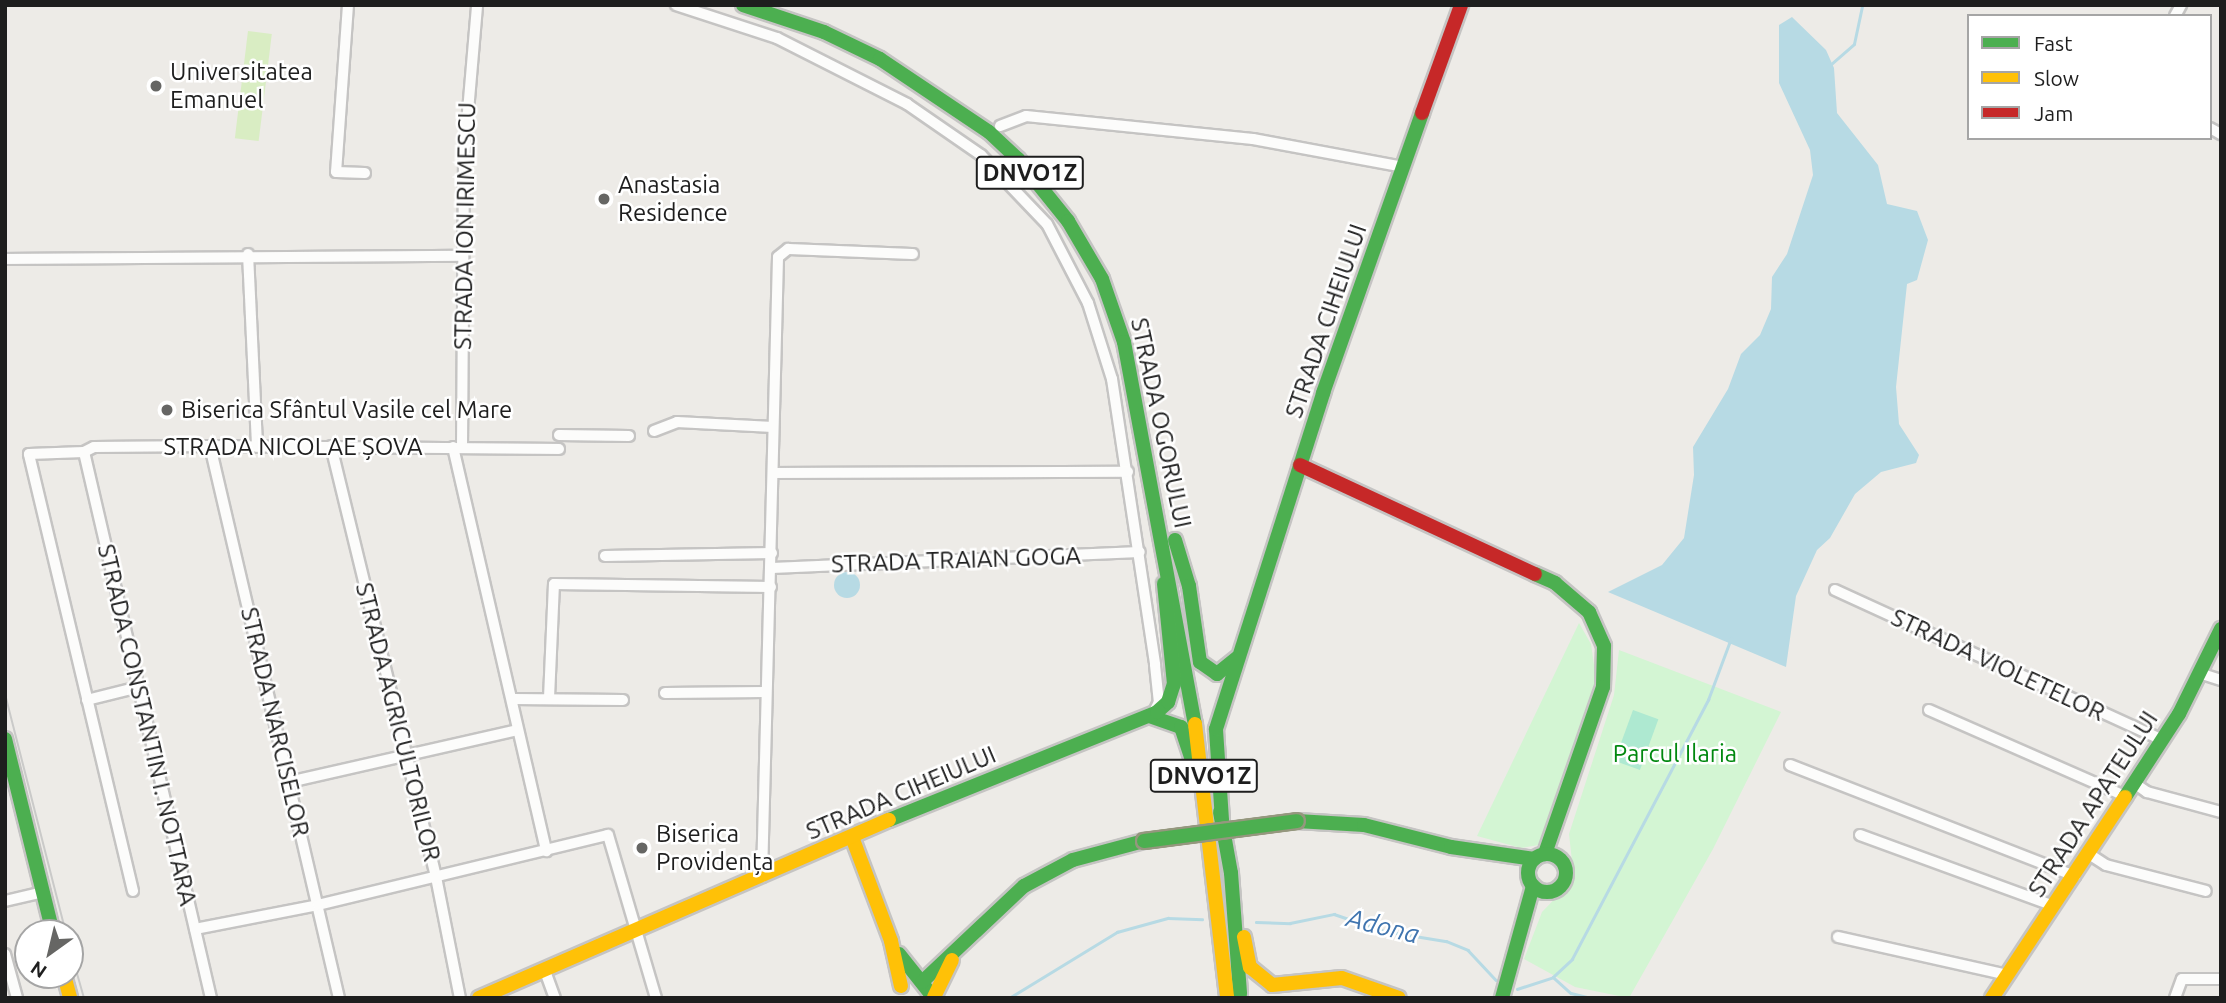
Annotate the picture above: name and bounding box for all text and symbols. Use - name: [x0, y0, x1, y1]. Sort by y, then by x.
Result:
- legend: [1967, 14, 2212, 140]
- text: Fast: [2034, 31, 2072, 55]
- place label: Universitatea Emanuel: [170, 58, 313, 114]
- text: Slow: [2034, 66, 2079, 90]
- marker: Universitatea Emanuel: [148, 78, 164, 94]
- text: Jam: [2034, 101, 2073, 125]
- street label: STRADA ION IRIMESCU: [448, 102, 482, 350]
- road number: DNVO1Z: [976, 154, 1084, 192]
- place label: Anastasia Residence: [618, 171, 728, 227]
- marker: Anastasia Residence: [596, 191, 612, 207]
- street label: STRADA CIHEIULUI: [1279, 220, 1373, 422]
- street label: STRADA OGORULUI: [1125, 315, 1197, 531]
- place label: Biserica Sfântul Vasile cel Mare: [181, 396, 512, 424]
- marker: Biserica Sfântul Vasile cel Mare: [159, 402, 175, 418]
- street label: STRADA NICOLAE ȘOVA: [163, 433, 423, 461]
- street label: STRADA CONSTANTIN I. NOTTARA: [91, 541, 203, 909]
- street label: STRADA TRAIAN GOGA: [831, 541, 1081, 579]
- street label: STRADA AGRICULTORILOR: [349, 580, 447, 864]
- street label: STRADA VIOLETELOR: [1887, 603, 2109, 727]
- street label: STRADA NARCISELOR: [235, 605, 315, 839]
- street label: STRADA APATEULUI: [2022, 706, 2164, 902]
- street label: STRADA CIHEIULUI: [802, 740, 1000, 846]
- park label: Parcul Ilaria: [1613, 740, 1737, 768]
- road number: DNVO1Z: [1150, 756, 1258, 796]
- place label: Biserica Providența: [656, 820, 774, 876]
- marker: Biserica Providența: [634, 840, 650, 856]
- water label: Adona: [1343, 902, 1423, 950]
- north arrow: [14, 919, 84, 989]
- text: N: [26, 957, 50, 983]

